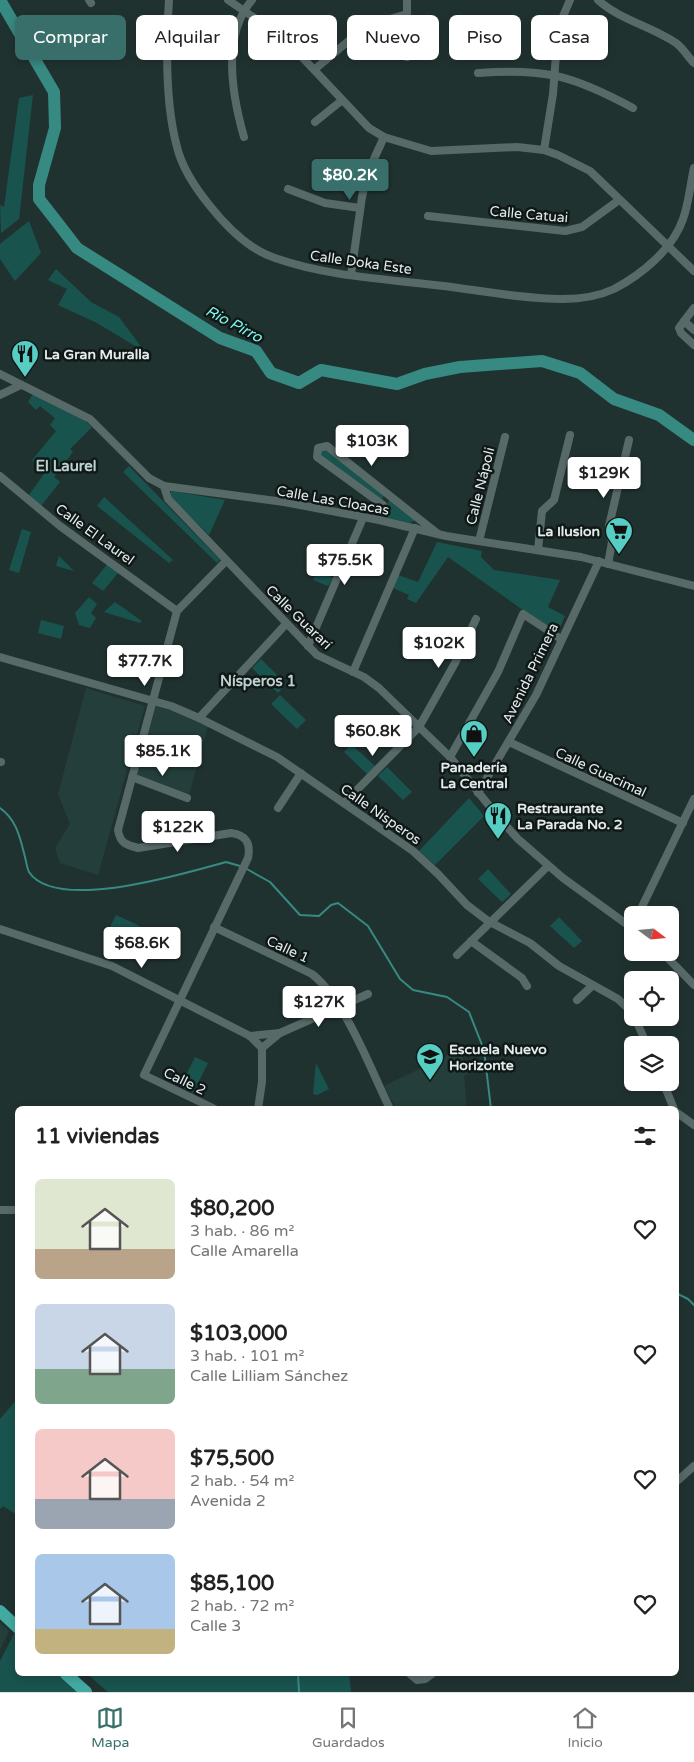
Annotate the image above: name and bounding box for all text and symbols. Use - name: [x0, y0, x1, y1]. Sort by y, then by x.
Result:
- chip: Comprar: [15, 15, 126, 60]
- chip: Alquilar: [136, 15, 238, 60]
- chip: Filtros: [248, 15, 337, 60]
- chip: Nuevo: [347, 15, 439, 60]
- chip: Piso: [449, 15, 521, 60]
- chip: Casa: [531, 15, 608, 60]
- pin: $80.2K: [309, 158, 391, 201]
- text: $80.2K: [323, 165, 377, 185]
- street label: Calle Catuai: [489, 203, 569, 226]
- street label: Calle Doka Este: [309, 247, 413, 278]
- water label: Rio Pirro: [203, 302, 266, 347]
- restaurant icon: La Gran Muralla: [10, 339, 40, 378]
- place label: La Gran Muralla: [44, 346, 150, 363]
- pin: $103K: [337, 424, 407, 467]
- text: $103K: [347, 431, 397, 451]
- street label: Calle Nápoli: [463, 445, 498, 527]
- pin: $129K: [569, 456, 639, 499]
- district label: El Laurel: [35, 457, 97, 475]
- text: $129K: [579, 463, 629, 483]
- street label: Calle Las Cloacas: [275, 482, 391, 519]
- street label: Calle El Laurel: [52, 500, 137, 569]
- supermarket icon: La Ilusion: [604, 516, 634, 555]
- place label: La Ilusion: [537, 523, 600, 540]
- pin: $75.5K: [304, 544, 386, 586]
- text: $75.5K: [318, 550, 372, 570]
- street label: Calle Guararí: [262, 582, 336, 653]
- street label: Avenida Primera: [499, 620, 562, 726]
- pin: $102K: [404, 626, 474, 669]
- text: $102K: [414, 633, 464, 653]
- pin: $77.7K: [104, 644, 186, 687]
- text: $77.7K: [118, 651, 172, 671]
- district label: Nísperos 1: [220, 672, 296, 691]
- pin: $60.8K: [332, 714, 414, 757]
- shop icon: Panadería La Central: [459, 719, 489, 758]
- text: $60.8K: [346, 721, 400, 741]
- pin: $85.1K: [122, 734, 204, 777]
- text: $85.1K: [136, 741, 190, 761]
- street label: Calle Guacimal: [553, 744, 649, 801]
- place label: Panadería La Central: [440, 759, 508, 792]
- street label: Calle Nísperos: [337, 780, 425, 849]
- place label: Restraurante La Parada No. 2: [517, 800, 623, 833]
- restaurant icon: Restraurante La Parada No. 2: [483, 801, 513, 840]
- pin: $122K: [143, 810, 213, 853]
- text: $122K: [153, 817, 203, 837]
- north arrow: [624, 906, 679, 961]
- map controls: [624, 906, 679, 1091]
- pin: $68.6K: [101, 926, 183, 969]
- street label: Calle 1: [264, 932, 312, 967]
- text: $68.6K: [115, 933, 169, 953]
- button: locate: [624, 971, 679, 1026]
- pin: $127K: [284, 986, 354, 1028]
- text: $127K: [294, 992, 344, 1012]
- button: layers: [624, 1036, 679, 1091]
- place label: Escuela Nuevo Horizonte: [449, 1041, 547, 1074]
- school or university icon: Escuela Nuevo Horizonte: [415, 1042, 445, 1081]
- street label: Calle 2: [161, 1064, 209, 1099]
- icon: filters: [631, 1122, 659, 1150]
- text: 11 viviendas: [35, 1124, 159, 1149]
- text: $80,200: [190, 1196, 274, 1221]
- icon: home: [75, 1199, 135, 1259]
- icon: heart: [631, 1215, 659, 1243]
- text: 3 hab. · 86 m²: [190, 1221, 294, 1241]
- text: Calle Amarella: [190, 1241, 299, 1261]
- text: $103,000: [190, 1321, 288, 1346]
- icon: home: [75, 1324, 135, 1384]
- icon: heart: [631, 1340, 659, 1368]
- text: 3 hab. · 101 m²: [190, 1346, 304, 1366]
- text: Calle Lilliam Sánchez: [190, 1366, 348, 1386]
- text: $75,500: [190, 1446, 274, 1471]
- icon: home: [75, 1449, 135, 1509]
- icon: heart: [631, 1465, 659, 1493]
- text: 2 hab. · 54 m²: [190, 1471, 294, 1491]
- text: Avenida 2: [190, 1491, 266, 1511]
- text: $85,100: [190, 1571, 274, 1596]
- icon: home: [75, 1574, 135, 1634]
- icon: heart: [631, 1590, 659, 1618]
- text: 2 hab. · 72 m²: [190, 1596, 294, 1616]
- text: Calle 3: [190, 1616, 241, 1636]
- tab: Mapa: [91, 1704, 129, 1751]
- tab: Guardados: [312, 1704, 385, 1751]
- tab: Inicio: [567, 1704, 603, 1751]

